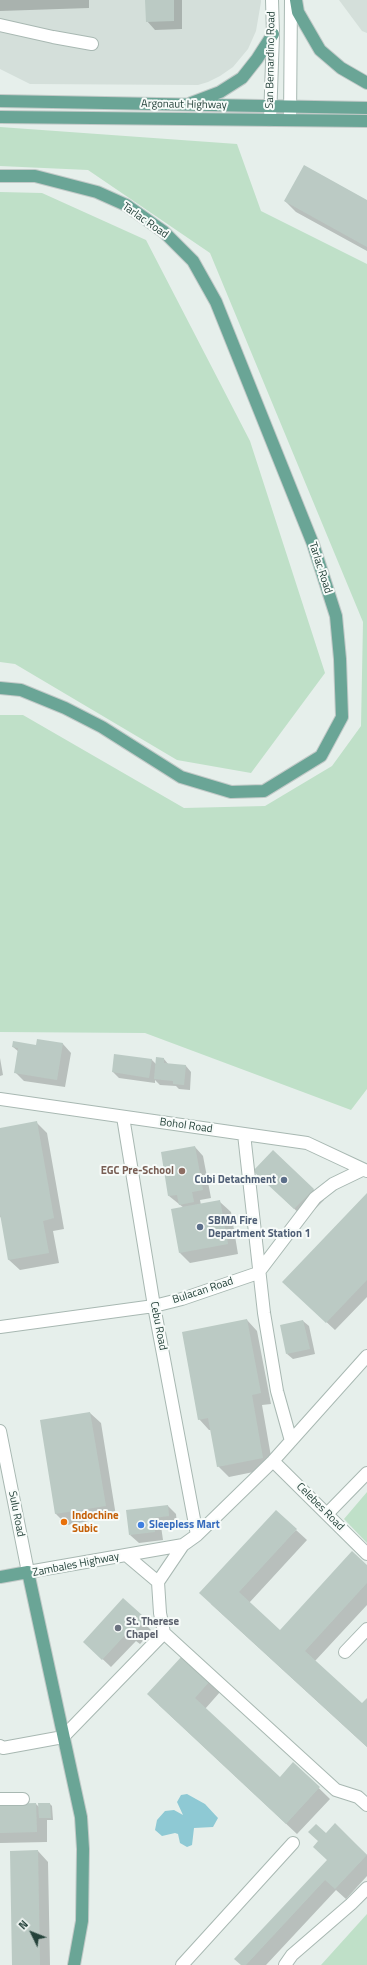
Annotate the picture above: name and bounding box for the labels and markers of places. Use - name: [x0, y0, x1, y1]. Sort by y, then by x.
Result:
- place label: EGC Pre-School: [101, 1164, 174, 1178]
- marker: EGC Pre-School: [177, 1166, 187, 1176]
- place label: Cubi Detachment: [195, 1173, 276, 1187]
- marker: Cubi Detachment: [279, 1175, 289, 1185]
- place label: SBMA Fire Department Station 1: [208, 1214, 311, 1240]
- marker: SBMA Fire Department Station 1: [195, 1222, 205, 1232]
- place label: Indochine Subic: [72, 1509, 119, 1535]
- marker: Indochine Subic: [59, 1517, 69, 1527]
- place label: Sleepless Mart: [149, 1518, 220, 1532]
- marker: Sleepless Mart: [136, 1520, 146, 1530]
- place label: St. Therese Chapel: [126, 1615, 179, 1641]
- marker: St. Therese Chapel: [113, 1623, 123, 1633]

